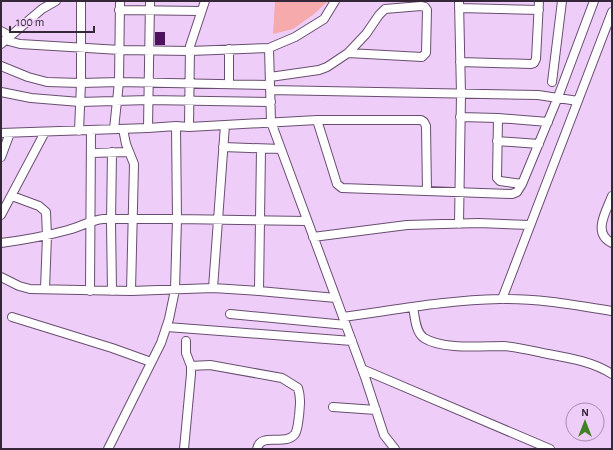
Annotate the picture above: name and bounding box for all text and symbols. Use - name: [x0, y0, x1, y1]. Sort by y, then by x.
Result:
- scale bar: [10, 8, 94, 34]
- text: 100 m: [16, 16, 44, 28]
- north arrow: [565, 402, 605, 442]
- text: N: [581, 407, 589, 418]

